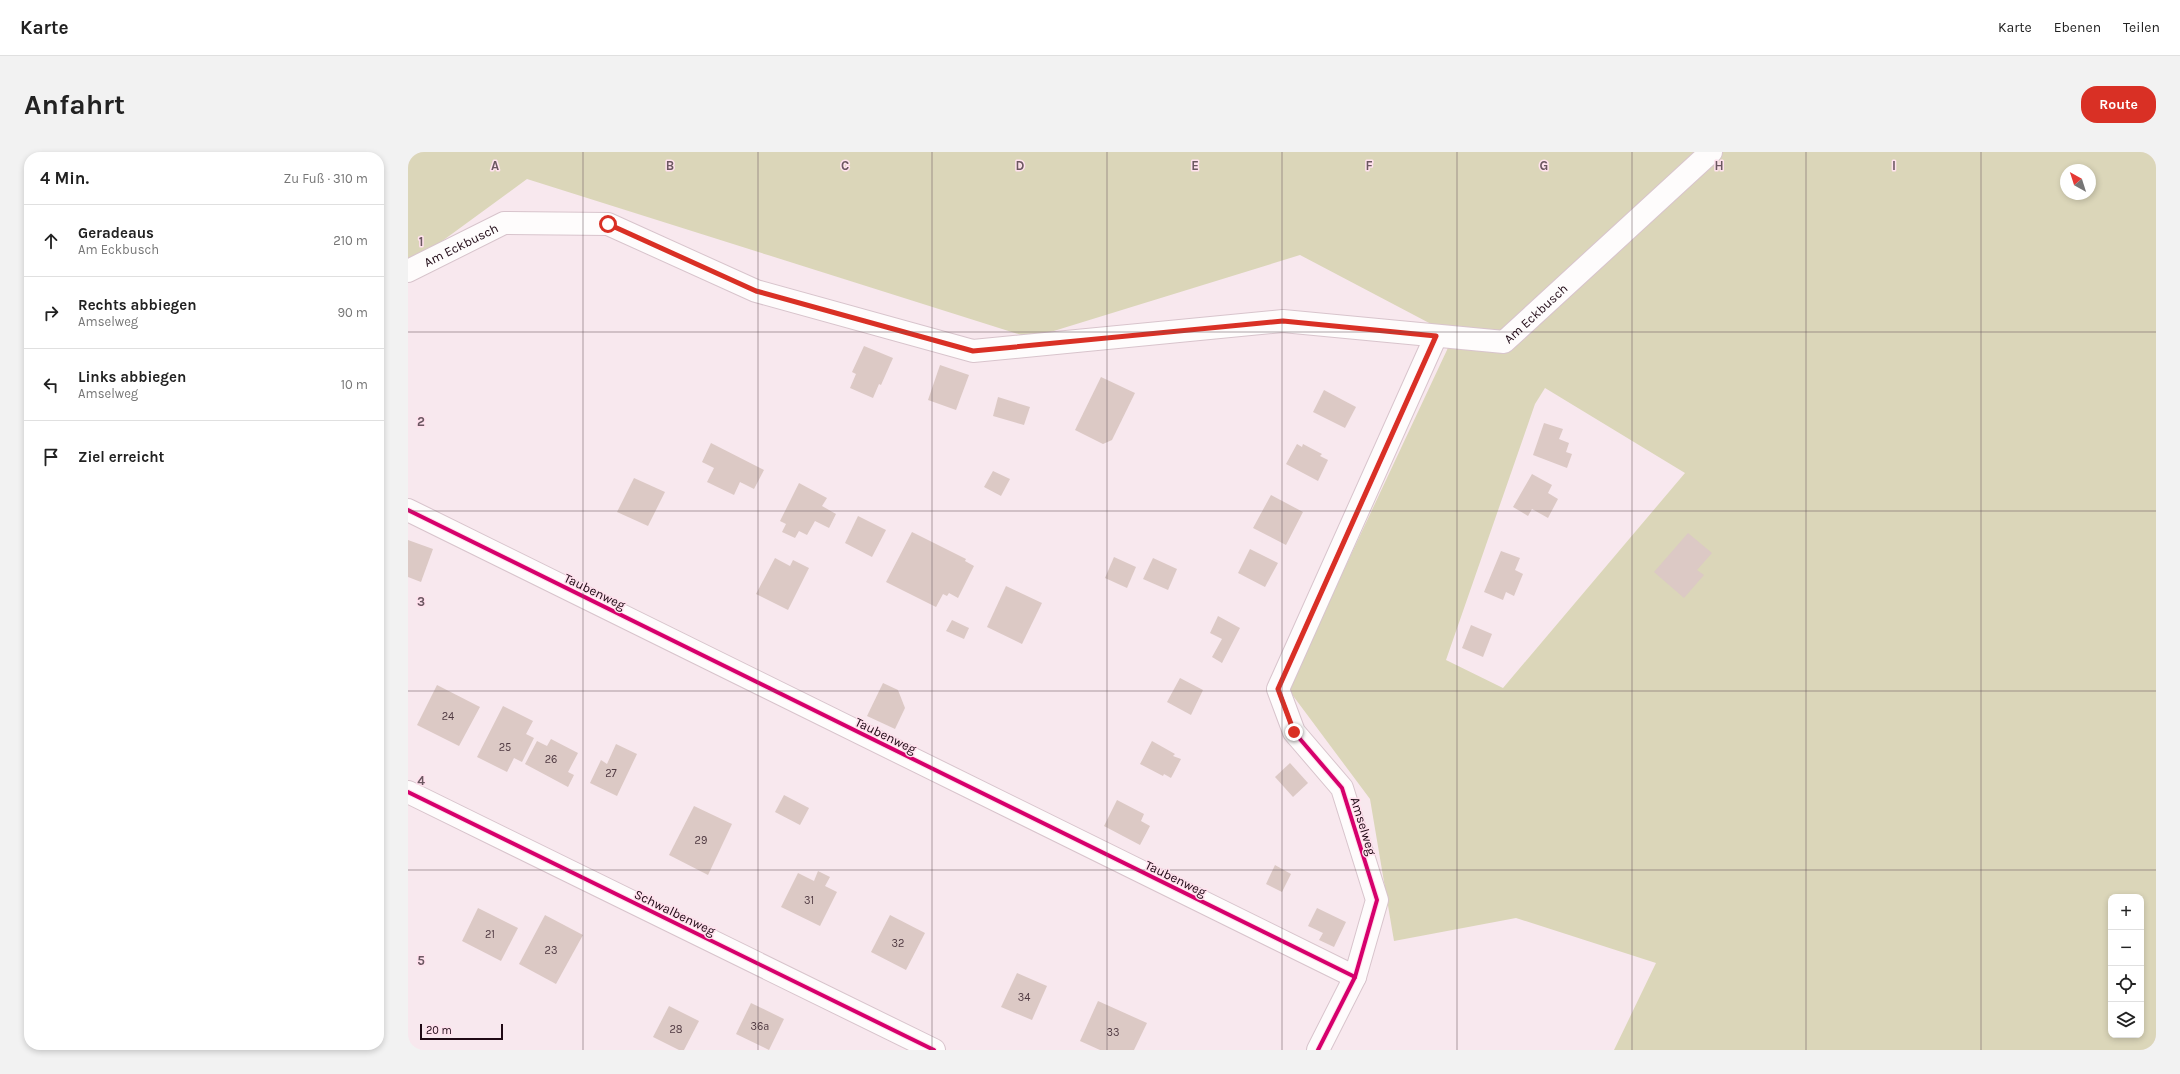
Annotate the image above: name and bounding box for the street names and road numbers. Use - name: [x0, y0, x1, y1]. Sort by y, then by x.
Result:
- street label: Am Eckbusch: [421, 220, 501, 270]
- street label: Am Eckbusch: [1501, 281, 1571, 346]
- street label: Taubenweg: [562, 570, 628, 613]
- street label: Taubenweg: [853, 714, 919, 757]
- street label: Amselweg: [1348, 795, 1380, 858]
- street label: Taubenweg: [1143, 857, 1209, 900]
- street label: Schwalbenweg: [632, 886, 718, 939]

